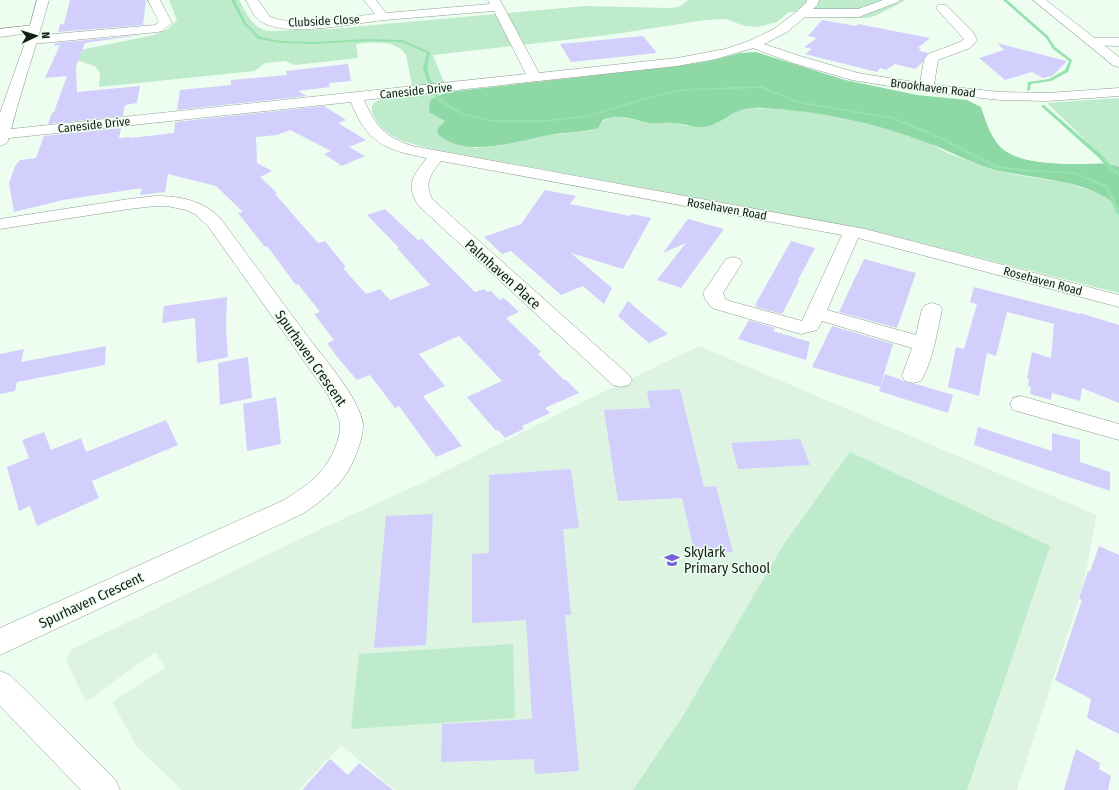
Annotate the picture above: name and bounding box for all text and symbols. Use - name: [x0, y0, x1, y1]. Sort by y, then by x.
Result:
- street label: Clubside Close: [288, 12, 360, 30]
- north arrow: [16, 16, 56, 56]
- text: N: [39, 32, 52, 39]
- street label: Brookhaven Road: [890, 76, 976, 100]
- street label: Caneside Drive: [379, 80, 453, 102]
- street label: Caneside Drive: [57, 114, 131, 136]
- street label: Rosehaven Road: [686, 195, 768, 223]
- street label: Palmhaven Place: [461, 236, 544, 313]
- street label: Rosehaven Road: [1002, 264, 1084, 298]
- street label: Spurhaven Crescent: [271, 307, 350, 410]
- place label: Skylark Primary School: [684, 544, 771, 577]
- school or university icon: Skylark Primary School: [663, 551, 681, 569]
- street label: Spurhaven Crescent: [36, 569, 147, 632]

